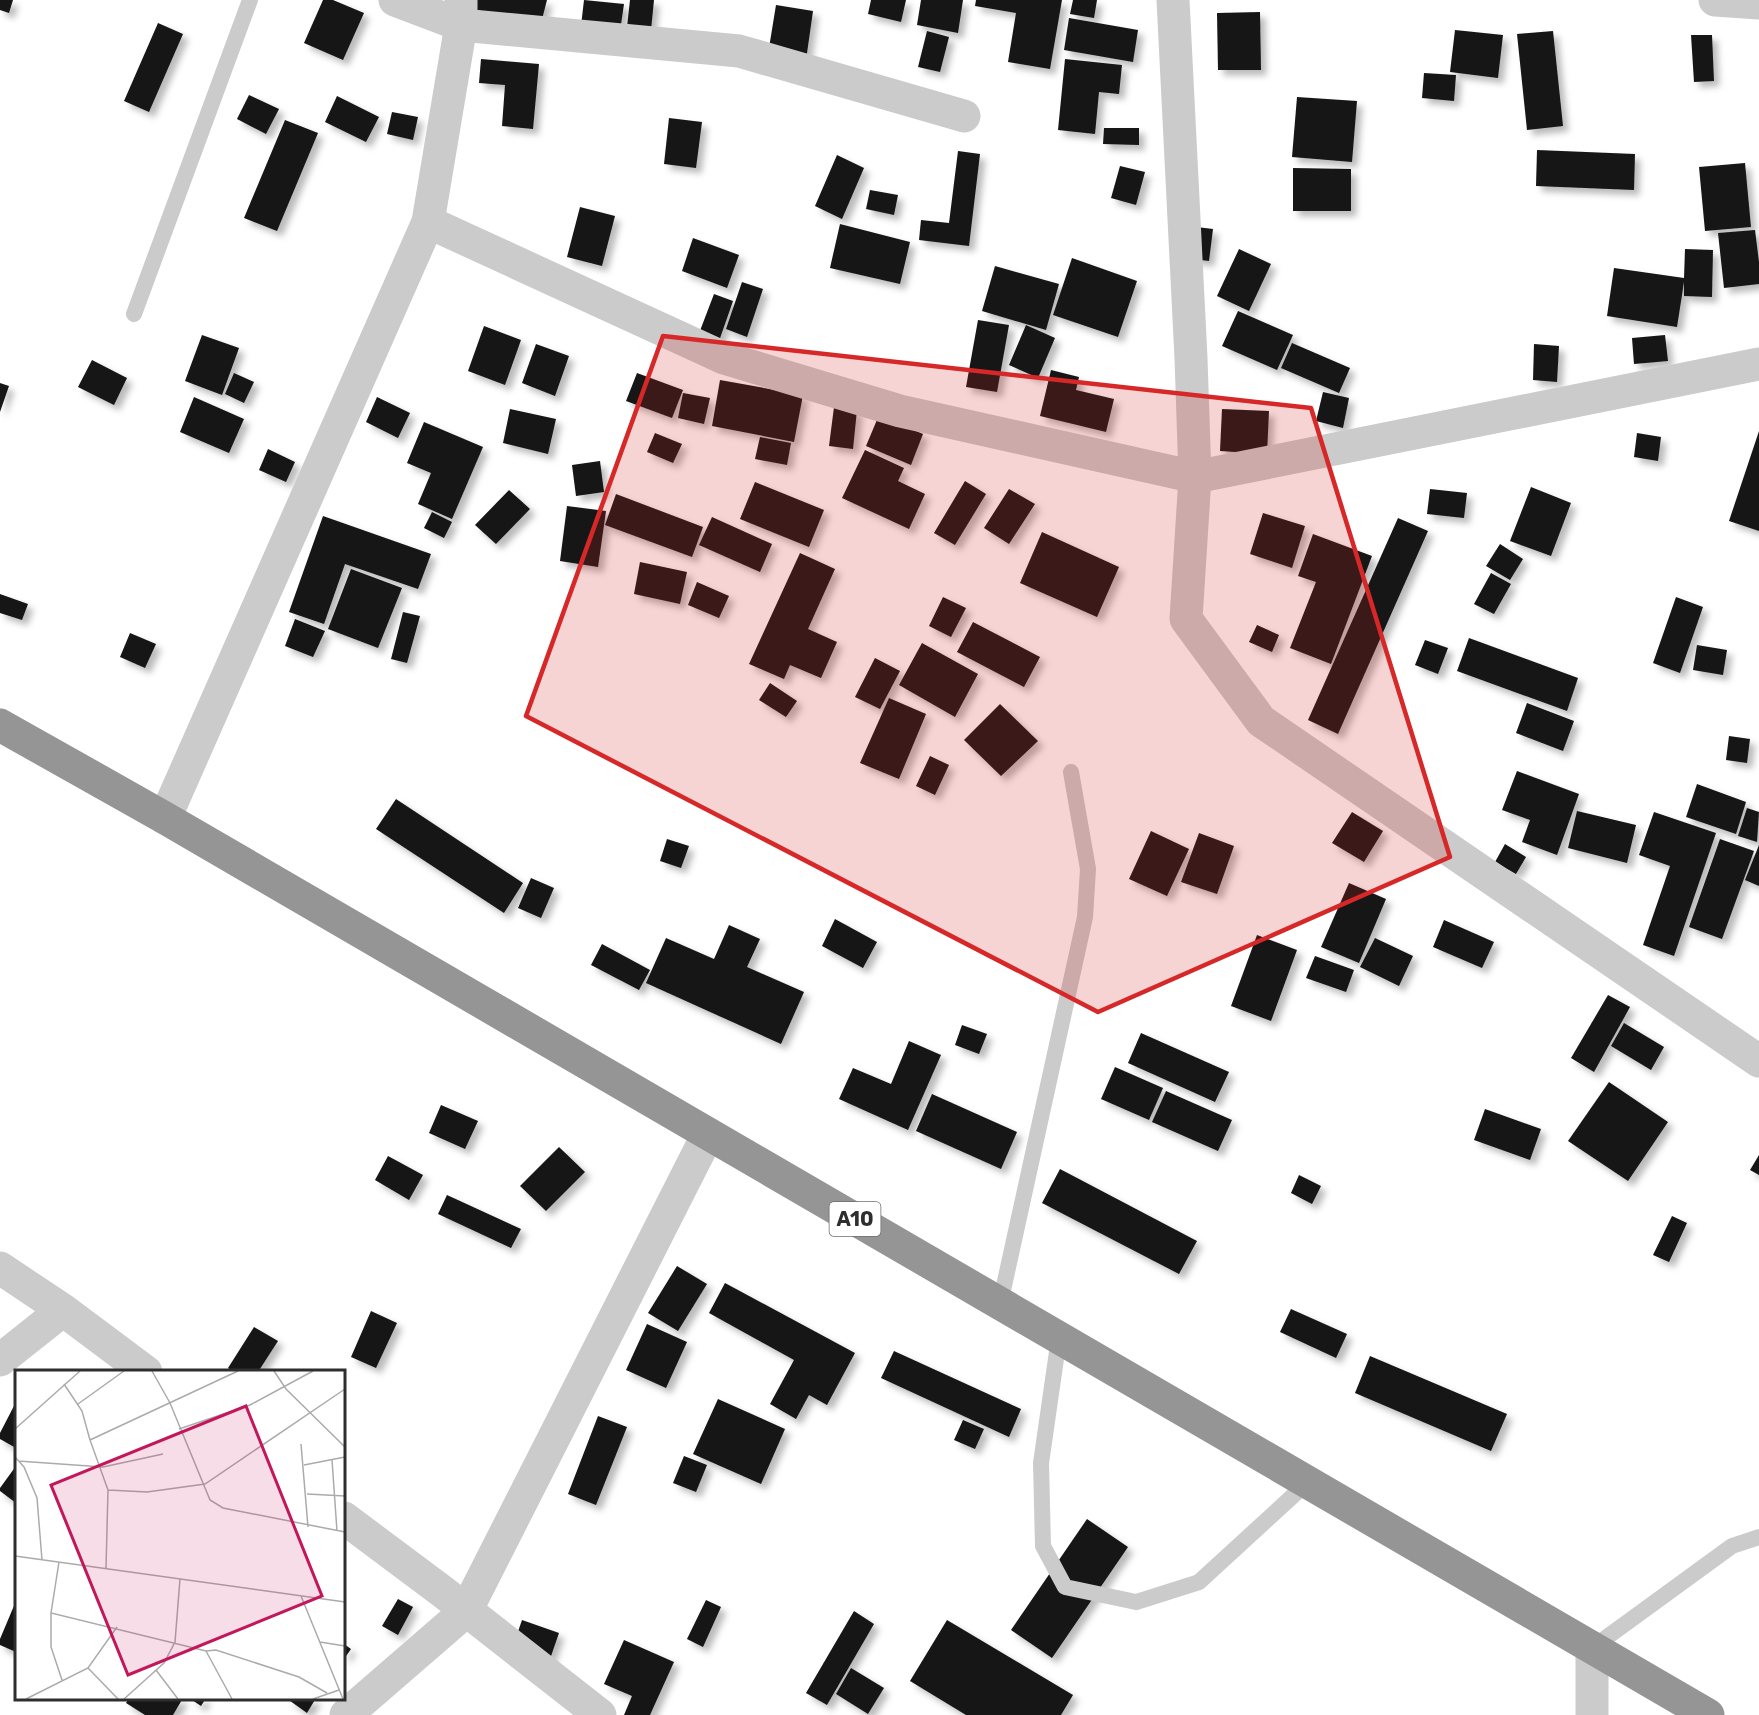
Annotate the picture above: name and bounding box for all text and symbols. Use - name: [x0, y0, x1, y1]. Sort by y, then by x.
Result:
- road number: A10: [830, 1202, 880, 1236]
- inset map: [15, 1370, 345, 1700]

